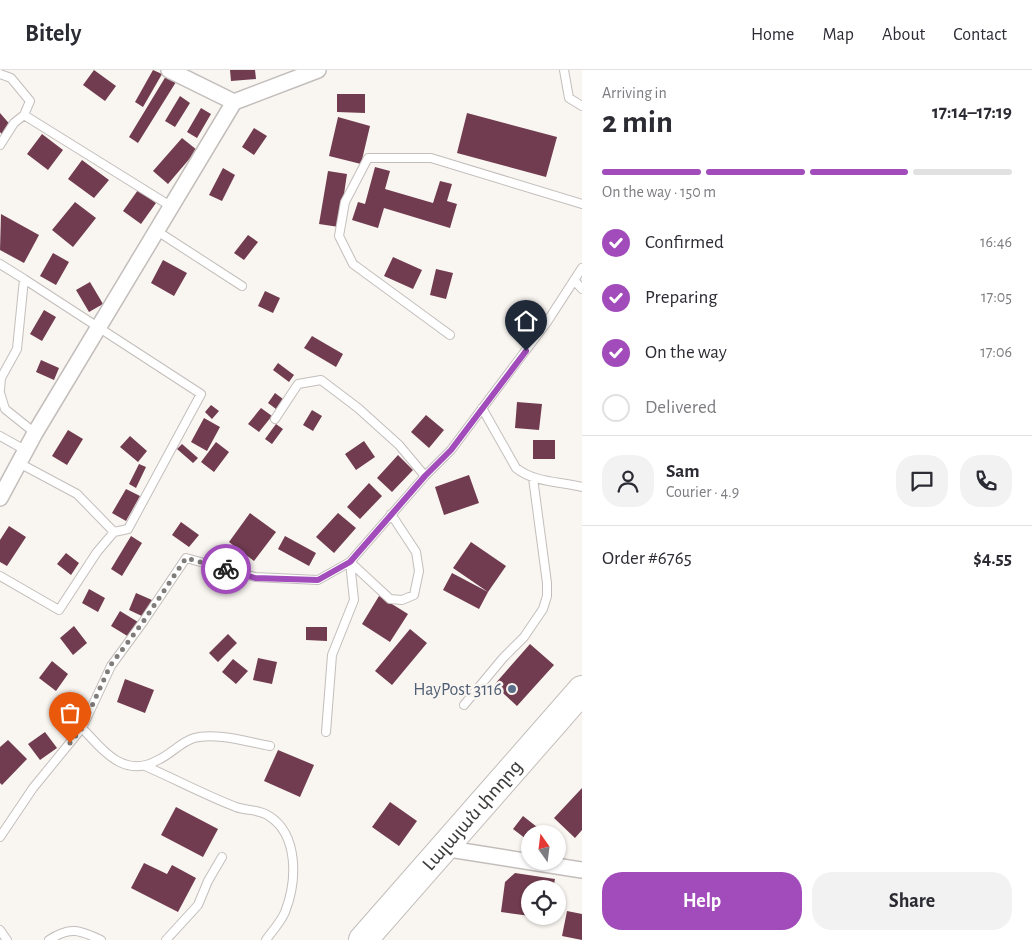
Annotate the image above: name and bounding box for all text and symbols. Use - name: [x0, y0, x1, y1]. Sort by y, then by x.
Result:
- text: Bitely: [25, 22, 81, 46]
- text: Home: [751, 26, 794, 44]
- text: Map: [822, 26, 854, 44]
- text: About: [882, 26, 925, 44]
- text: Contact: [953, 26, 1007, 44]
- text: Arriving in: [602, 85, 667, 101]
- text: 17:14–17:19: [932, 103, 1012, 122]
- text: 2 min: [602, 106, 673, 138]
- text: On the way · 150 m: [602, 184, 716, 200]
- icon: check: [602, 229, 630, 257]
- text: Confirmed: [645, 233, 724, 252]
- text: 16:46: [980, 234, 1012, 250]
- icon: check: [602, 284, 630, 312]
- text: Preparing: [645, 288, 718, 307]
- text: 17:05: [981, 289, 1012, 305]
- pin: [505, 300, 547, 351]
- icon: home: [512, 307, 540, 335]
- icon: check: [602, 339, 630, 367]
- text: On the way: [645, 343, 727, 362]
- text: 17:06: [980, 344, 1012, 360]
- text: Delivered: [645, 398, 717, 417]
- button: person: [602, 455, 654, 507]
- button: chat: [896, 455, 948, 507]
- button: phone: [960, 455, 1012, 507]
- text: Sam: [666, 462, 700, 481]
- text: Courier · 4.9: [666, 484, 739, 500]
- courier: [201, 544, 251, 594]
- text: Order #6765: [602, 549, 692, 568]
- text: $4.55: [973, 549, 1012, 568]
- icon: bike: [212, 555, 240, 583]
- place label: HayPost 3116: [413, 681, 502, 699]
- marker: HayPost 3116: [506, 683, 518, 695]
- pin: [49, 692, 91, 743]
- icon: bag: [56, 699, 84, 727]
- street label: Լալայան փողոց: [420, 757, 526, 874]
- north arrow: [521, 825, 566, 870]
- map controls: [521, 825, 566, 925]
- button: Help: [602, 872, 802, 930]
- button: Share: [812, 872, 1012, 930]
- button: locate: [521, 880, 566, 925]

